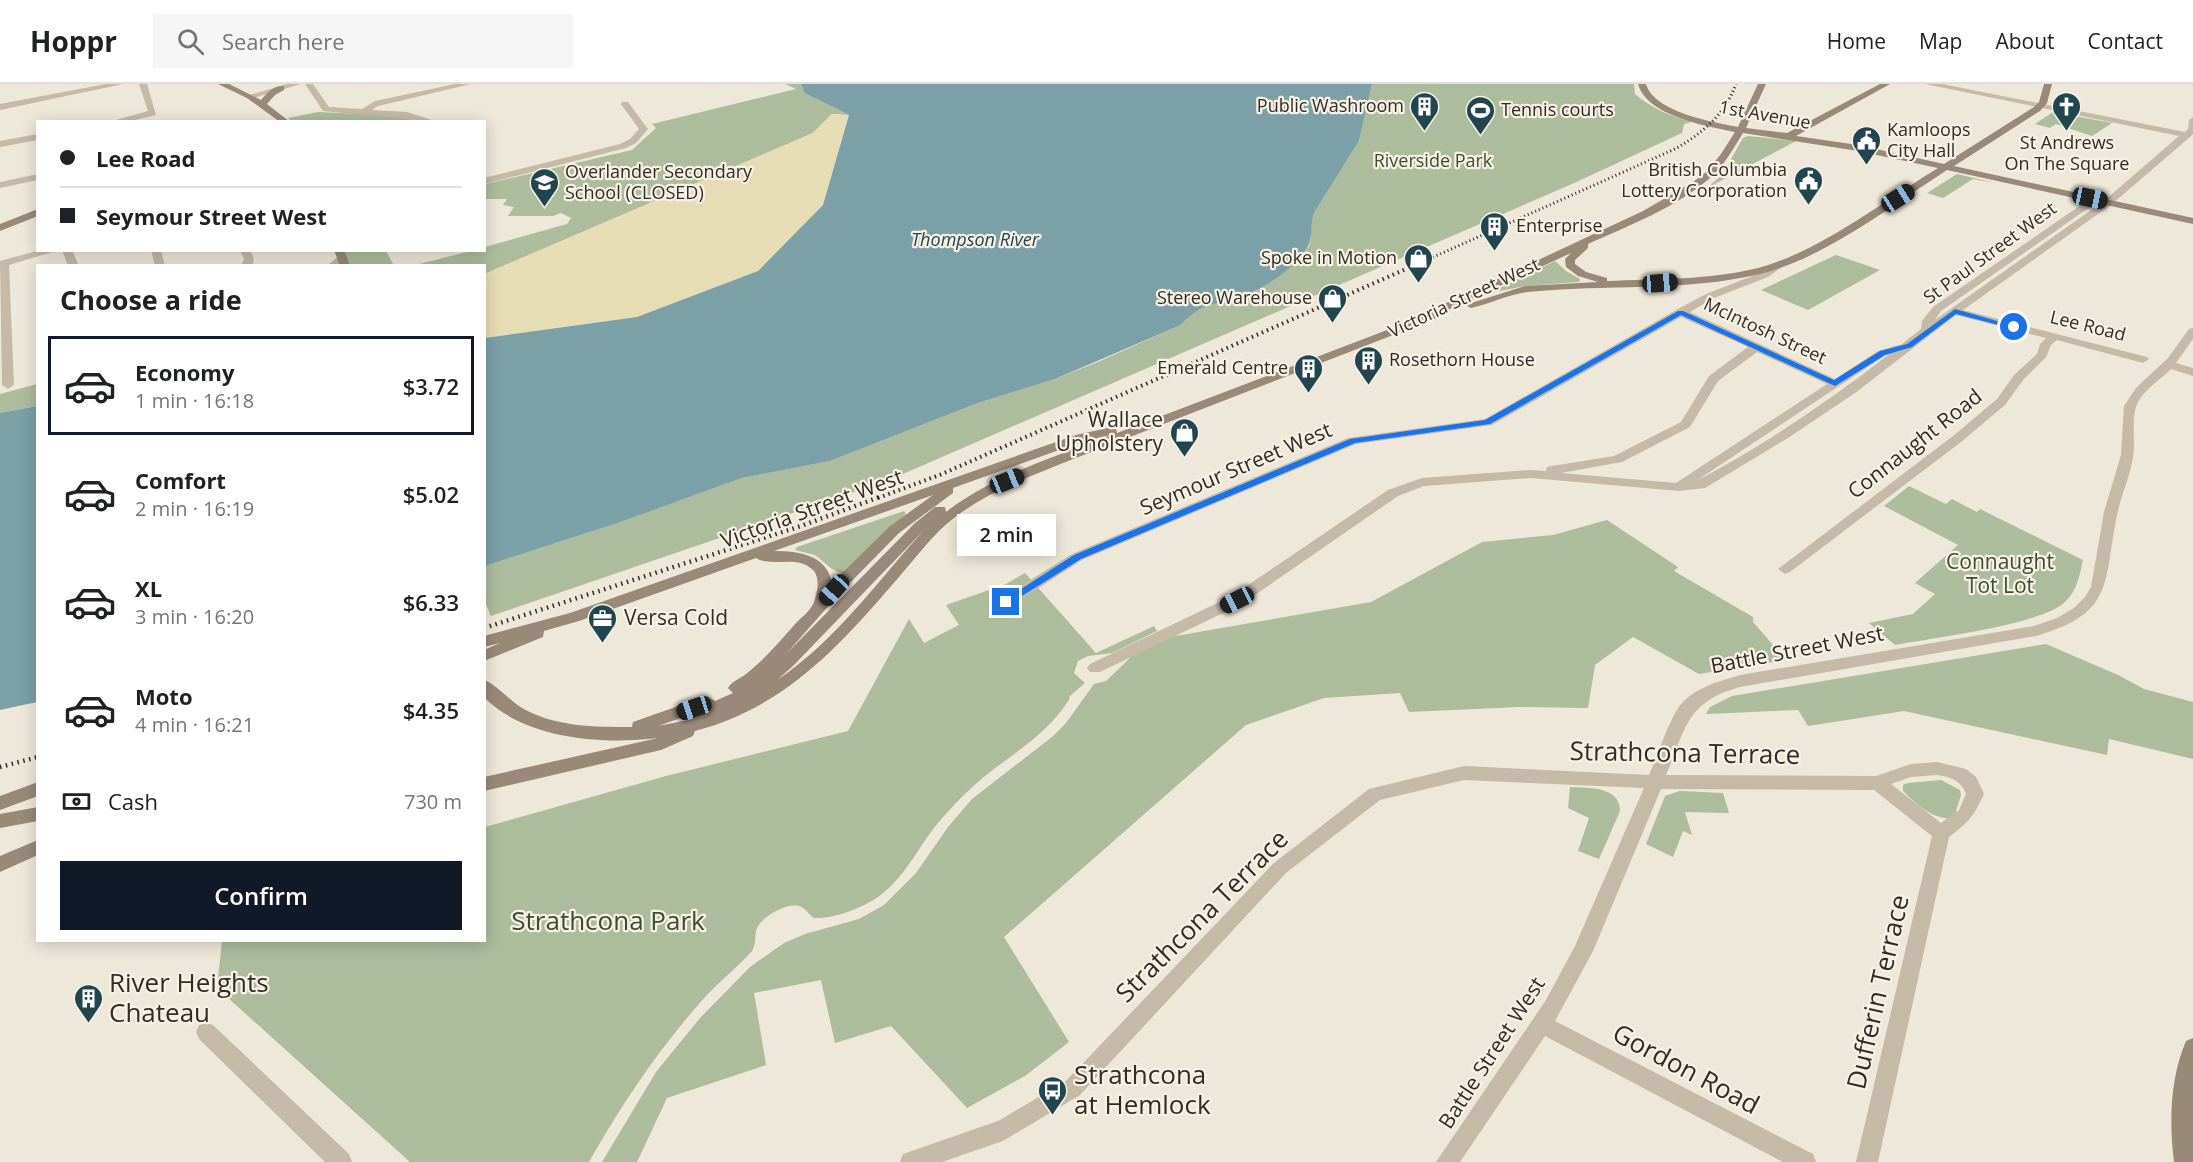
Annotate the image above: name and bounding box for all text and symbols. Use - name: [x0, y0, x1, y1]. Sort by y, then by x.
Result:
- search box: [153, 14, 573, 68]
- text: Hoppr: [30, 22, 117, 60]
- icon: search: [174, 25, 207, 58]
- text: Search here: [222, 26, 345, 56]
- text: Home: [1827, 27, 1886, 55]
- text: Map: [1919, 27, 1962, 55]
- text: About: [1995, 27, 2055, 55]
- text: Contact: [2088, 27, 2163, 55]
- building icon: Public Washroom: [1409, 90, 1441, 132]
- church icon: St Andrews On The Square: [2051, 90, 2083, 132]
- place label: Public Washroom: [1257, 93, 1404, 117]
- sports icon: Tennis courts: [1464, 94, 1496, 136]
- street label: 1st Avenue: [1717, 94, 1813, 134]
- place label: Tennis courts: [1501, 97, 1614, 121]
- place label: Kamloops City Hall: [1887, 117, 1970, 162]
- public building icon: Kamloops City Hall: [1850, 124, 1882, 166]
- place label: St Andrews On The Square: [2005, 130, 2129, 175]
- text: Lee Road: [96, 143, 196, 173]
- park label: Riverside Park: [1374, 148, 1493, 172]
- place label: British Columbia Lottery Corporation: [1621, 157, 1787, 202]
- place label: Overlander Secondary School (CLOSED): [565, 159, 753, 204]
- public building icon: British Columbia Lottery Corporation: [1792, 164, 1824, 206]
- school or university icon: Overlander Secondary School (CLOSED): [528, 166, 560, 208]
- car: [1878, 181, 1918, 215]
- car: [2071, 185, 2109, 211]
- street label: St Paul Street West: [1918, 196, 2061, 309]
- text: Seymour Street West: [96, 201, 327, 231]
- building icon: Enterprise: [1479, 210, 1511, 252]
- place label: Enterprise: [1516, 213, 1603, 237]
- water label: Thompson River: [911, 227, 1040, 251]
- shop icon: Spoke in Motion: [1402, 242, 1434, 284]
- place label: Spoke in Motion: [1261, 245, 1397, 269]
- street label: Victoria Street West: [1384, 251, 1543, 343]
- car: [1641, 273, 1679, 293]
- text: Choose a ride: [60, 281, 242, 318]
- shop icon: Stereo Warehouse: [1317, 282, 1349, 324]
- place label: Stereo Warehouse: [1157, 285, 1312, 309]
- street label: McIntosh Street: [1700, 291, 1831, 369]
- street label: Lee Road: [2048, 304, 2129, 346]
- route start: [2000, 313, 2027, 340]
- building icon: Rosethorn House: [1352, 344, 1384, 386]
- place label: Rosethorn House: [1389, 347, 1535, 371]
- building icon: Emerald Centre: [1293, 352, 1325, 394]
- place label: Emerald Centre: [1157, 355, 1288, 379]
- text: Economy: [135, 357, 234, 387]
- icon: car: [63, 359, 117, 413]
- text: $3.72: [403, 371, 459, 401]
- street label: Connaught Road: [1841, 382, 1987, 505]
- text: 1 min · 16:18: [135, 387, 254, 414]
- place label: Wallace Upholstery: [1056, 405, 1163, 457]
- street label: Seymour Street West: [1136, 415, 1336, 521]
- shop icon: Wallace Upholstery: [1168, 416, 1200, 458]
- street label: Victoria Street West: [717, 462, 907, 554]
- text: Comfort: [135, 465, 226, 495]
- car: [987, 466, 1027, 496]
- icon: car: [63, 467, 117, 521]
- text: $5.02: [403, 479, 459, 509]
- text: 2 min · 16:19: [135, 495, 254, 522]
- callout: 2 min: [956, 515, 1056, 557]
- text: 2 min: [980, 521, 1034, 548]
- park label: Connaught Tot Lot: [1946, 547, 2054, 599]
- car: [815, 571, 853, 609]
- text: XL: [135, 573, 162, 603]
- icon: car: [63, 575, 117, 629]
- car: [1217, 584, 1257, 616]
- text: $6.33: [403, 587, 459, 617]
- route end: [992, 588, 1019, 615]
- office icon: Versa Cold: [587, 602, 619, 644]
- text: 3 min · 16:20: [135, 603, 254, 630]
- place label: Versa Cold: [624, 603, 728, 631]
- street label: Battle Street West: [1708, 619, 1886, 680]
- text: Moto: [135, 681, 193, 711]
- icon: car: [63, 683, 117, 737]
- car: [674, 694, 714, 722]
- text: $4.35: [403, 695, 459, 725]
- text: 4 min · 16:21: [135, 711, 254, 738]
- street label: Strathcona Terrace: [1569, 732, 1801, 772]
- icon: cash: [60, 785, 93, 818]
- text: Cash: [108, 786, 158, 816]
- text: 730 m: [404, 788, 462, 815]
- street label: Strathcona Terrace: [1107, 821, 1296, 1010]
- button: Confirm: [60, 861, 462, 930]
- street label: Dufferin Terrace: [1837, 891, 1917, 1093]
- park label: Strathcona Park: [511, 902, 705, 938]
- place label: River Heights Chateau: [109, 964, 269, 1030]
- street label: Battle Street West: [1432, 971, 1551, 1134]
- building icon: River Heights Chateau: [72, 982, 104, 1024]
- street label: Gordon Road: [1607, 1014, 1766, 1122]
- place label: Strathcona at Hemlock: [1074, 1056, 1211, 1122]
- bus stop icon: Strathcona at Hemlock: [1037, 1074, 1069, 1116]

